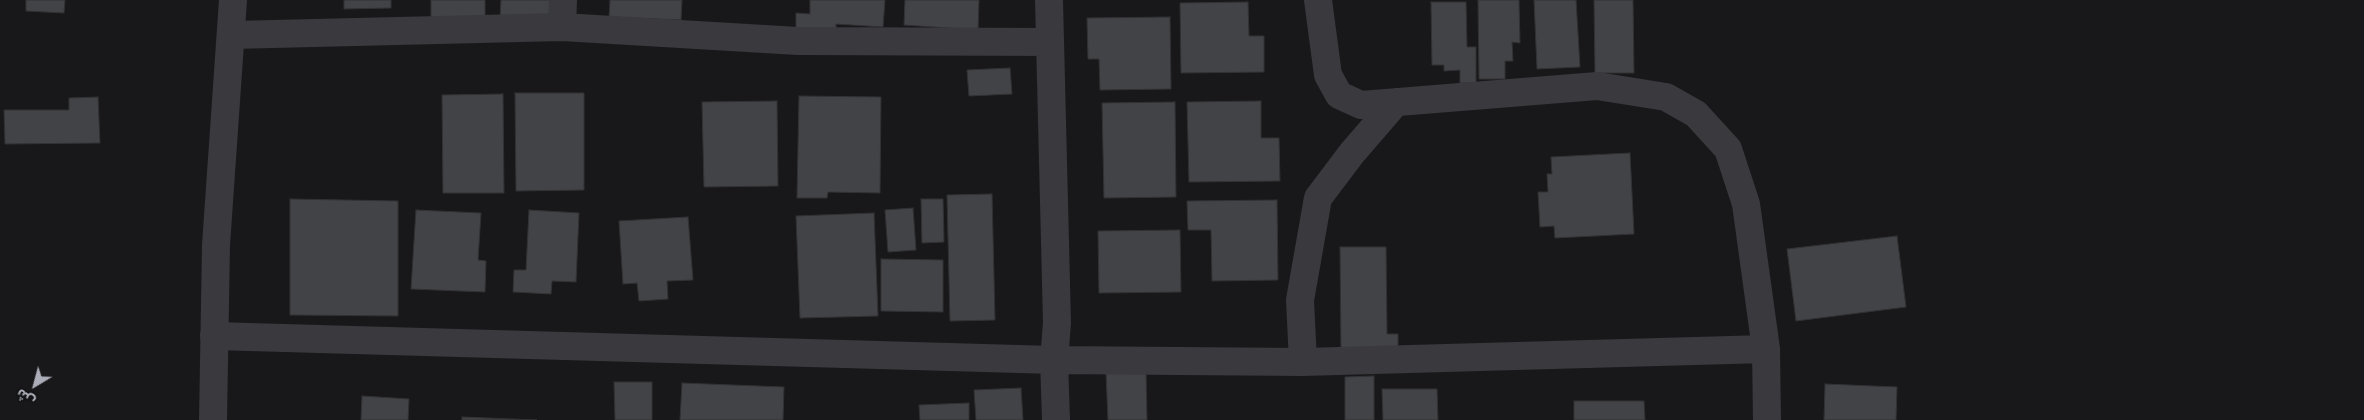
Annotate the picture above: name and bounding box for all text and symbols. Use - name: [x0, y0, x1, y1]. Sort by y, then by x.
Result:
- north arrow: [10, 360, 60, 410]
- text: ش: [13, 385, 38, 410]

